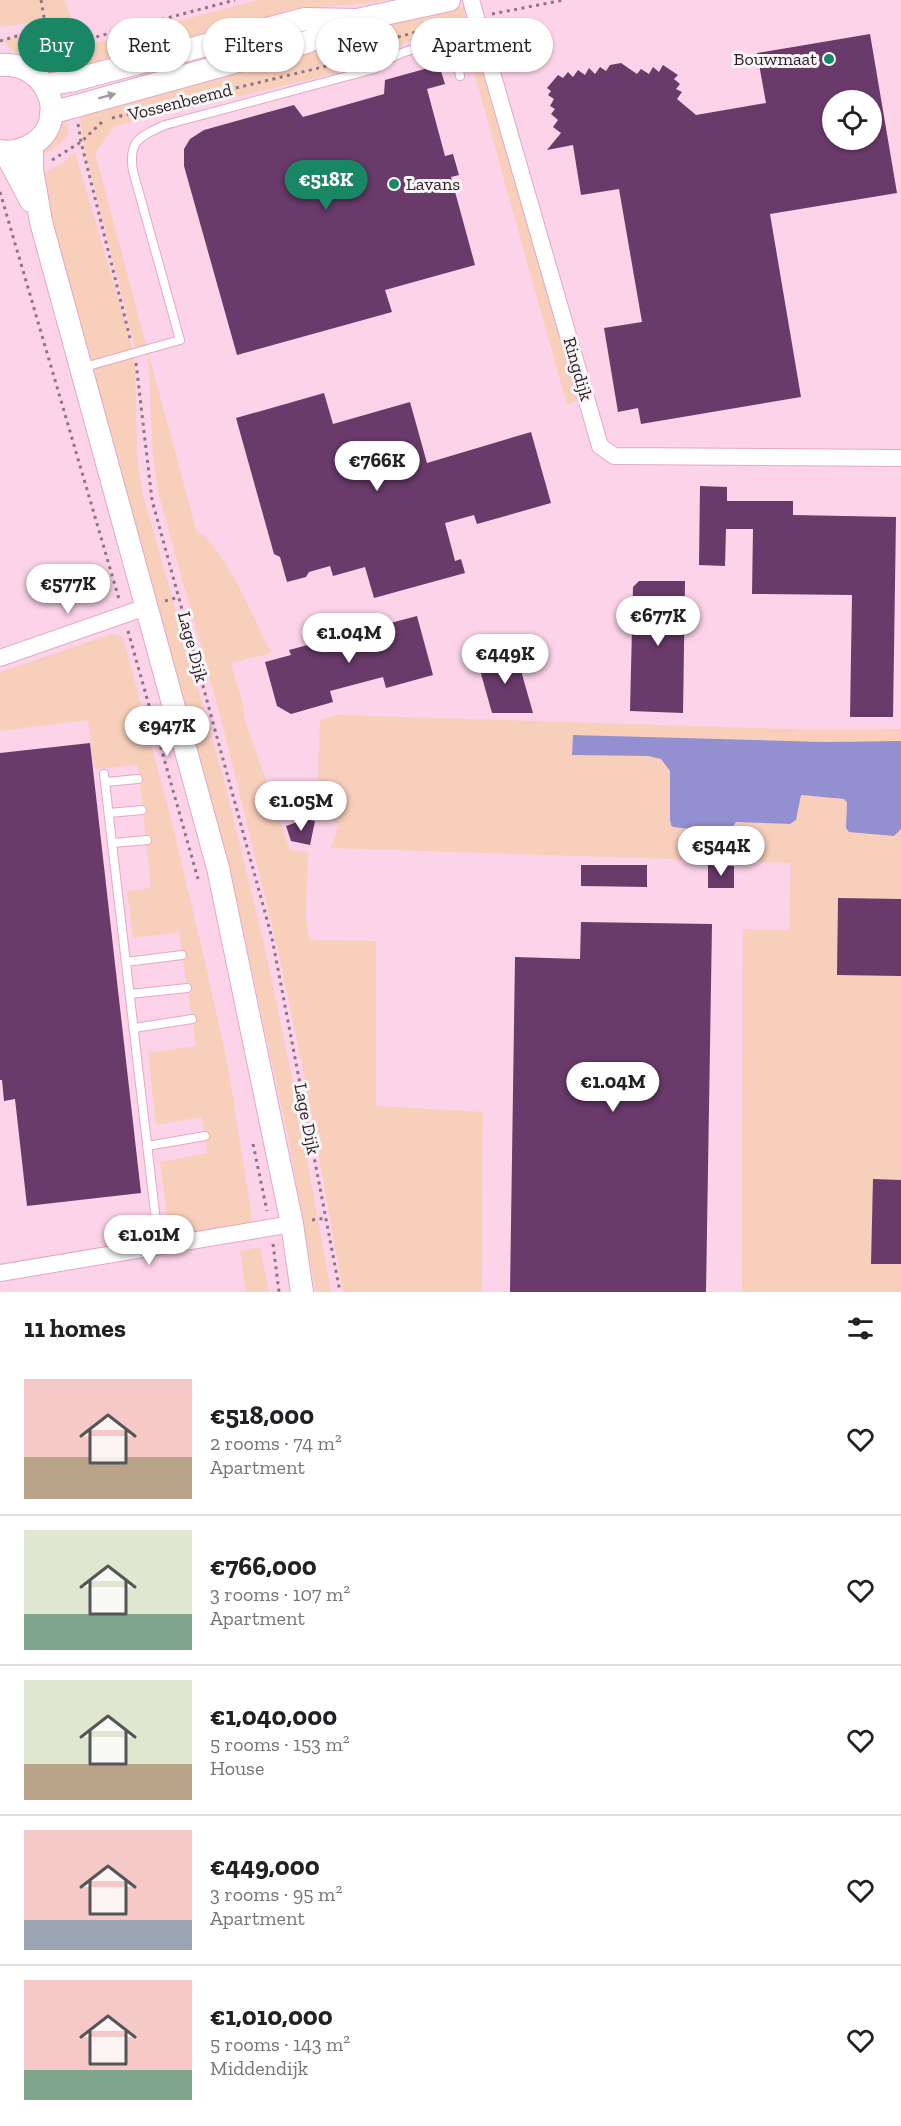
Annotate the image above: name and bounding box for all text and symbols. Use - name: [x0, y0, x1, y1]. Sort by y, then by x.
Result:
- chip: Buy: [18, 18, 95, 72]
- chip: Rent: [107, 18, 191, 72]
- chip: Filters: [203, 18, 304, 72]
- chip: New: [316, 18, 399, 72]
- chip: Apartment: [411, 18, 553, 72]
- place label: Bouwmaat: [734, 48, 817, 70]
- marker: Bouwmaat: [822, 52, 836, 66]
- street label: Vossenbeemd: [125, 78, 234, 126]
- map controls: [822, 90, 882, 150]
- button: locate: [822, 90, 882, 150]
- one-way arrow: [98, 91, 116, 101]
- pin: €518K: [284, 160, 368, 211]
- text: €518K: [299, 167, 353, 191]
- place label: Lavans: [406, 173, 460, 195]
- marker: Lavans: [387, 177, 401, 191]
- street label: Ringdijk: [558, 335, 598, 404]
- pin: €766K: [335, 441, 419, 492]
- text: €766K: [349, 448, 405, 472]
- pin: €577K: [26, 564, 110, 615]
- text: €577K: [40, 571, 96, 595]
- pin: €677K: [616, 596, 700, 647]
- text: €677K: [630, 603, 686, 627]
- street label: Lage Dijk: [173, 609, 213, 685]
- pin: €1.04M: [300, 613, 398, 664]
- text: €1.04M: [316, 620, 382, 644]
- pin: €449K: [463, 634, 547, 685]
- text: €449K: [476, 641, 534, 665]
- pin: €947K: [125, 706, 209, 757]
- text: €947K: [139, 713, 195, 737]
- pin: €1.05M: [252, 781, 350, 832]
- text: €1.05M: [269, 788, 333, 812]
- pin: €544K: [679, 826, 763, 877]
- text: €544K: [692, 833, 750, 857]
- pin: €1.04M: [564, 1062, 662, 1113]
- text: €1.04M: [580, 1069, 646, 1093]
- street label: Lage Dijk: [289, 1081, 325, 1157]
- pin: €1.01M: [100, 1215, 198, 1266]
- text: €1.01M: [118, 1222, 180, 1246]
- text: 11 homes: [24, 1312, 126, 1344]
- icon: filters: [844, 1312, 877, 1345]
- text: €518,000: [210, 1399, 314, 1431]
- icon: home: [72, 1403, 144, 1475]
- icon: heart: [844, 1423, 877, 1456]
- text: 2 rooms · 74 m²: [210, 1431, 342, 1455]
- text: Apartment: [210, 1455, 305, 1479]
- text: €766,000: [210, 1550, 317, 1582]
- icon: home: [72, 1554, 144, 1626]
- icon: heart: [844, 1574, 877, 1607]
- text: 3 rooms · 107 m²: [210, 1582, 350, 1606]
- text: Apartment: [210, 1606, 305, 1630]
- text: €1,040,000: [210, 1700, 337, 1732]
- icon: home: [72, 1704, 144, 1776]
- icon: heart: [844, 1724, 877, 1757]
- text: 5 rooms · 153 m²: [210, 1732, 350, 1756]
- text: House: [210, 1756, 264, 1780]
- text: €449,000: [210, 1850, 320, 1882]
- icon: home: [72, 1854, 144, 1926]
- icon: heart: [844, 1874, 877, 1907]
- text: 3 rooms · 95 m²: [210, 1882, 342, 1906]
- text: Apartment: [210, 1906, 305, 1930]
- text: €1,010,000: [210, 2000, 333, 2032]
- icon: home: [72, 2004, 144, 2076]
- icon: heart: [844, 2024, 877, 2057]
- text: 5 rooms · 143 m²: [210, 2032, 350, 2056]
- text: Middendijk: [210, 2056, 308, 2080]

